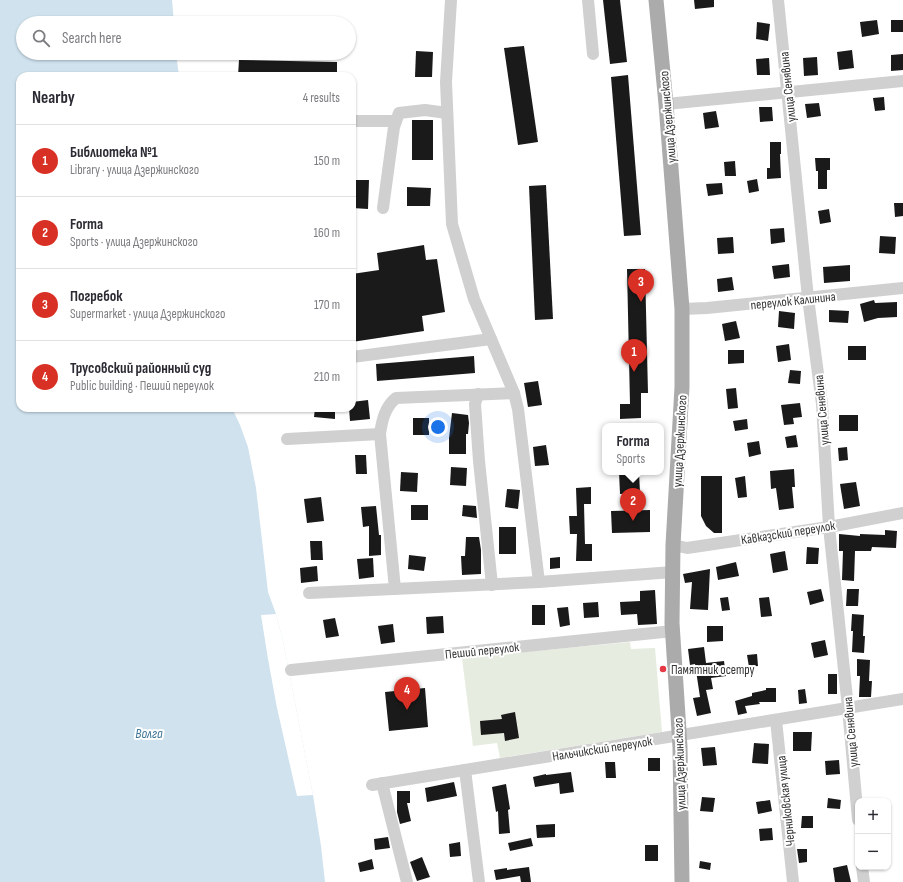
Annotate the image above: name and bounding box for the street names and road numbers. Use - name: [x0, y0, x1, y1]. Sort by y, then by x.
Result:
- street label: улица Сенявина: [776, 51, 800, 123]
- street label: улица Дзержинского: [656, 70, 680, 164]
- street label: переулок Калинина: [750, 289, 836, 313]
- street label: улица Сенявина: [811, 374, 833, 446]
- street label: улица Дзержинского: [670, 394, 690, 488]
- street label: Кавказский переулок: [740, 518, 836, 548]
- street label: Пеший переулок: [444, 639, 520, 663]
- street label: улица Сенявина: [840, 696, 862, 768]
- street label: улица Дзержинского: [670, 718, 690, 810]
- street label: Нальчикский переулок: [551, 733, 653, 765]
- street label: Черниковская улица: [773, 755, 799, 847]

